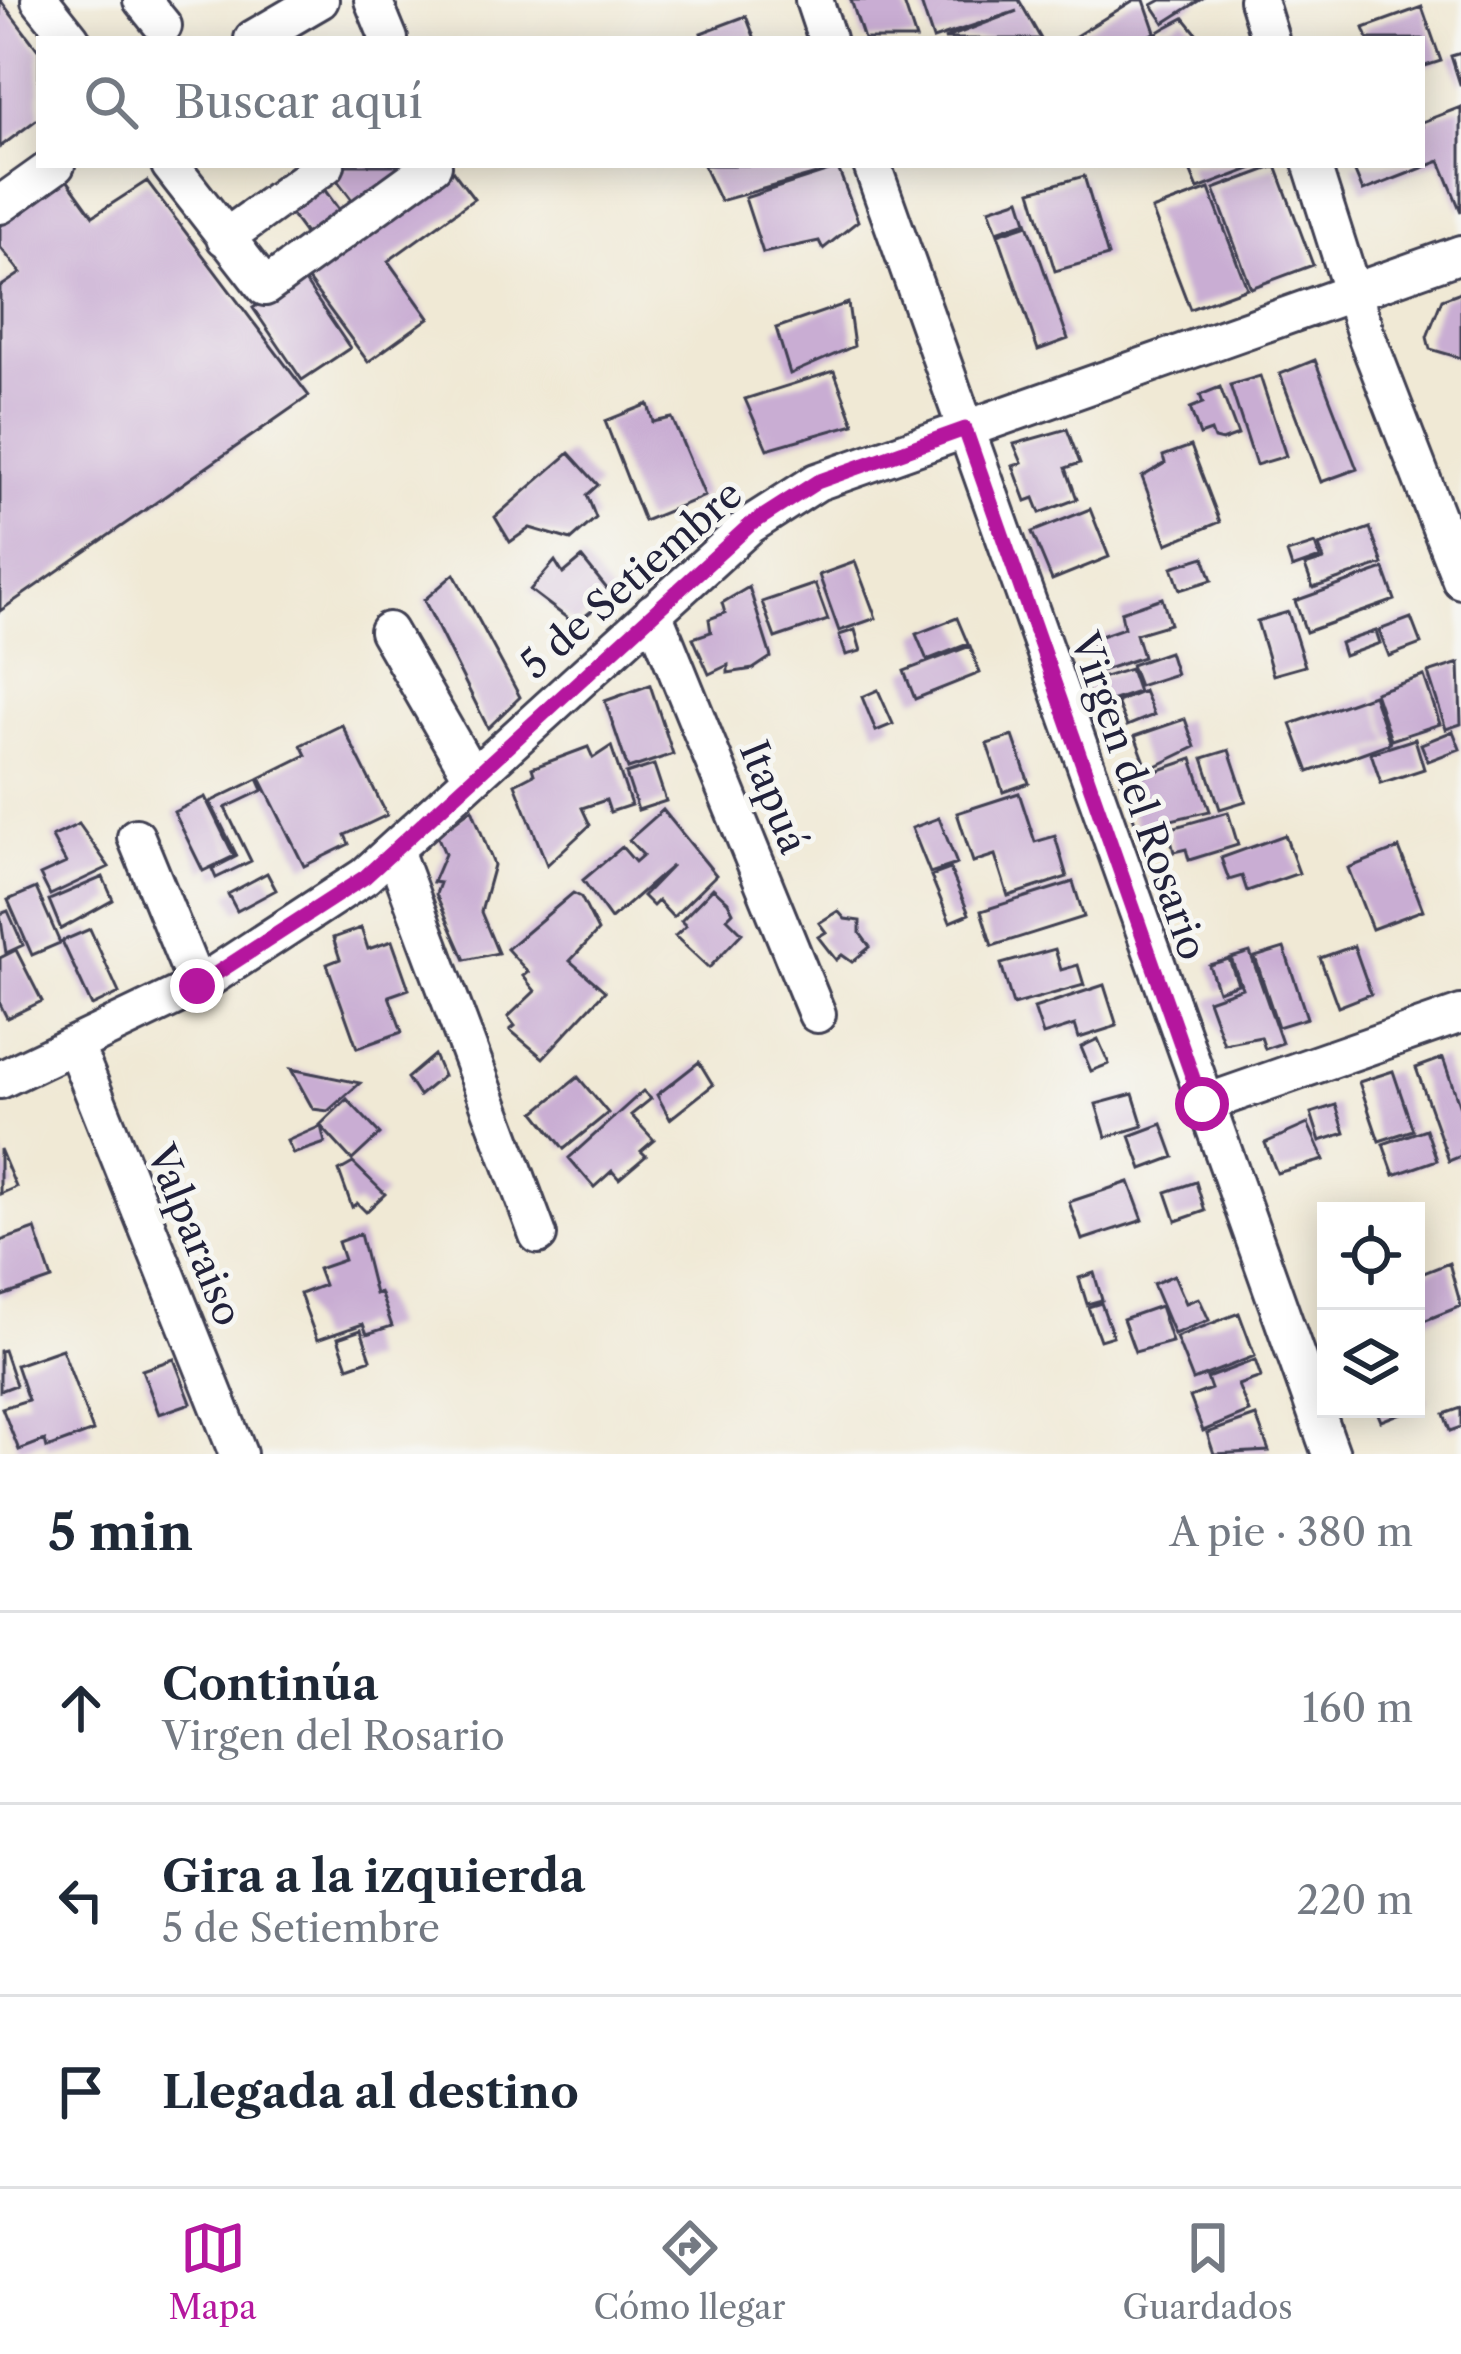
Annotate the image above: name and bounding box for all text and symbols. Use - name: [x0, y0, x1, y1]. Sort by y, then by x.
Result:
- search box: [36, 36, 1425, 168]
- icon: search: [78, 69, 144, 135]
- text: Buscar aquí: [174, 74, 423, 130]
- street label: 5 de Setiembre: [510, 470, 752, 688]
- street label: Virgen del Rosario: [1060, 625, 1217, 966]
- street label: Itapuá: [730, 734, 818, 861]
- route end: [170, 959, 224, 1013]
- route start: [1175, 1077, 1229, 1131]
- street label: Valparaiso: [137, 1137, 253, 1333]
- map controls: [1317, 1202, 1425, 1418]
- button: locate: [1317, 1202, 1425, 1310]
- button: layers: [1317, 1310, 1425, 1418]
- text: 5 min: [48, 1501, 193, 1563]
- text: A pie · 380 m: [1170, 1508, 1413, 1556]
- text: Continúa: [162, 1656, 378, 1712]
- icon: ahead: [48, 1675, 114, 1741]
- text: 160 m: [1302, 1684, 1413, 1732]
- text: Virgen del Rosario: [162, 1712, 505, 1760]
- text: Gira a la izquierda: [162, 1848, 585, 1904]
- icon: left: [48, 1867, 114, 1933]
- text: 220 m: [1297, 1876, 1413, 1924]
- text: 5 de Setiembre: [162, 1904, 440, 1952]
- icon: arrive: [48, 2059, 114, 2125]
- text: Llegada al destino: [162, 2064, 579, 2120]
- tab: Mapa: [168, 2215, 257, 2328]
- tab: Cómo llegar: [594, 2215, 786, 2328]
- tab: Guardados: [1123, 2215, 1293, 2328]

